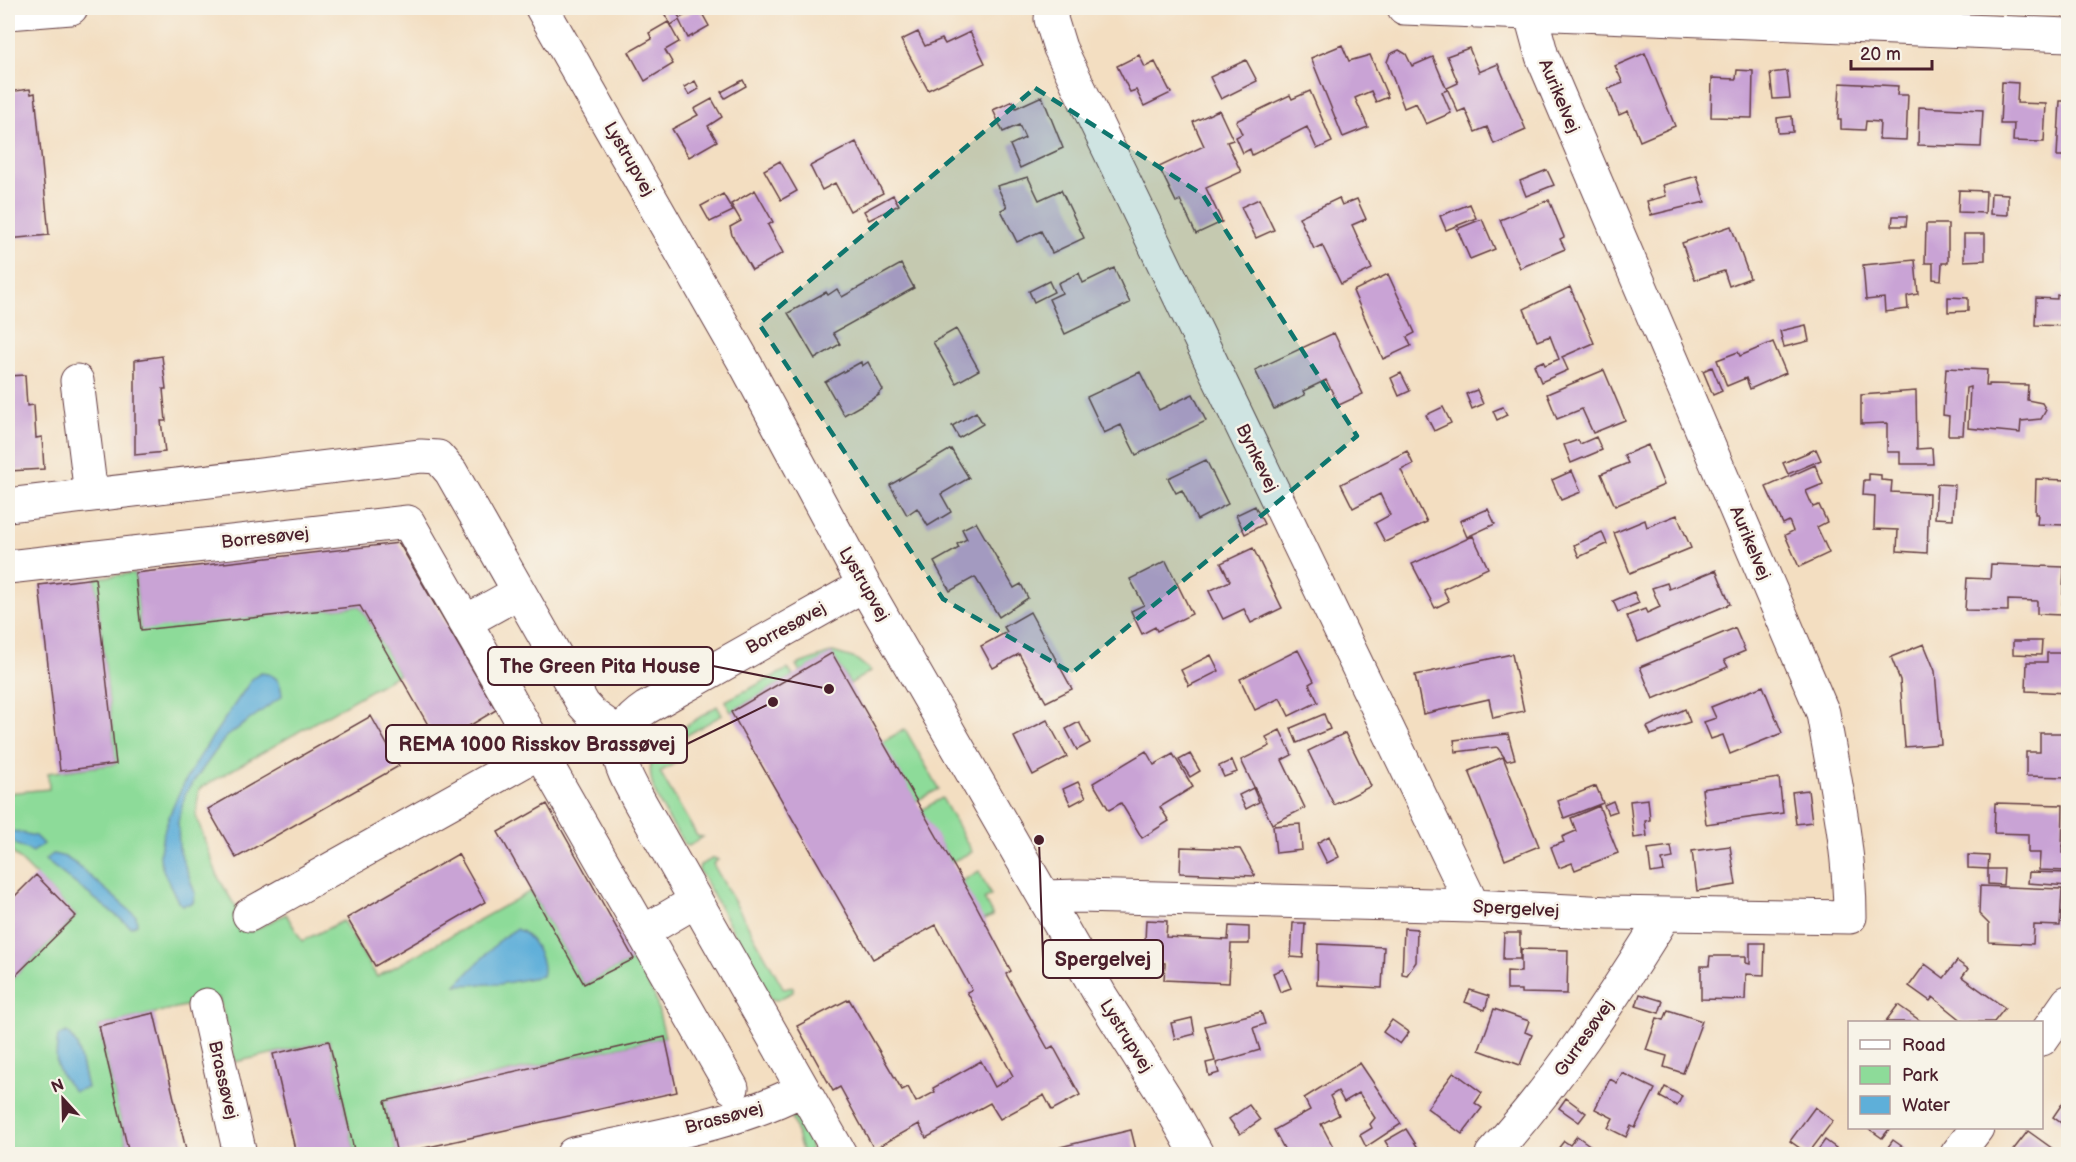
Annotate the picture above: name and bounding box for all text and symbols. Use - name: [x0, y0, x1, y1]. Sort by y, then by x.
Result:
- scale bar: [1851, 33, 1932, 71]
- text: 20 m: [1860, 44, 1901, 65]
- street label: Aurikelvej: [1534, 56, 1584, 136]
- street label: Lystrupvej: [599, 118, 659, 200]
- street label: Bynkevej: [1232, 421, 1282, 495]
- street label: Aurikelvej: [1725, 503, 1775, 583]
- street label: Borresøvej: [220, 523, 310, 553]
- street label: Lystrupvej: [834, 543, 894, 625]
- street label: Borresøvej: [742, 597, 830, 659]
- callout: The Green Pita House: [488, 647, 713, 685]
- text: The Green Pita House: [500, 655, 700, 679]
- callout: REMA 1000 Risskov Brassøvej: [386, 725, 687, 763]
- text: REMA 1000 Risskov Brassøvej: [399, 733, 675, 757]
- street label: Spergelvej: [1472, 896, 1560, 922]
- callout: Spergelvej: [1043, 940, 1163, 978]
- text: Spergelvej: [1055, 948, 1151, 972]
- street label: Gurresøvej: [1550, 995, 1618, 1081]
- street label: Lystrupvej: [1095, 996, 1157, 1076]
- legend: [1848, 1021, 2043, 1129]
- text: Road: [1902, 1035, 1946, 1056]
- street label: Brassøvej: [204, 1039, 242, 1121]
- text: Park: [1902, 1065, 1938, 1086]
- north arrow: [33, 1069, 93, 1129]
- text: N: [49, 1075, 67, 1098]
- text: Water: [1902, 1095, 1950, 1116]
- street label: Brassøvej: [683, 1098, 765, 1138]

